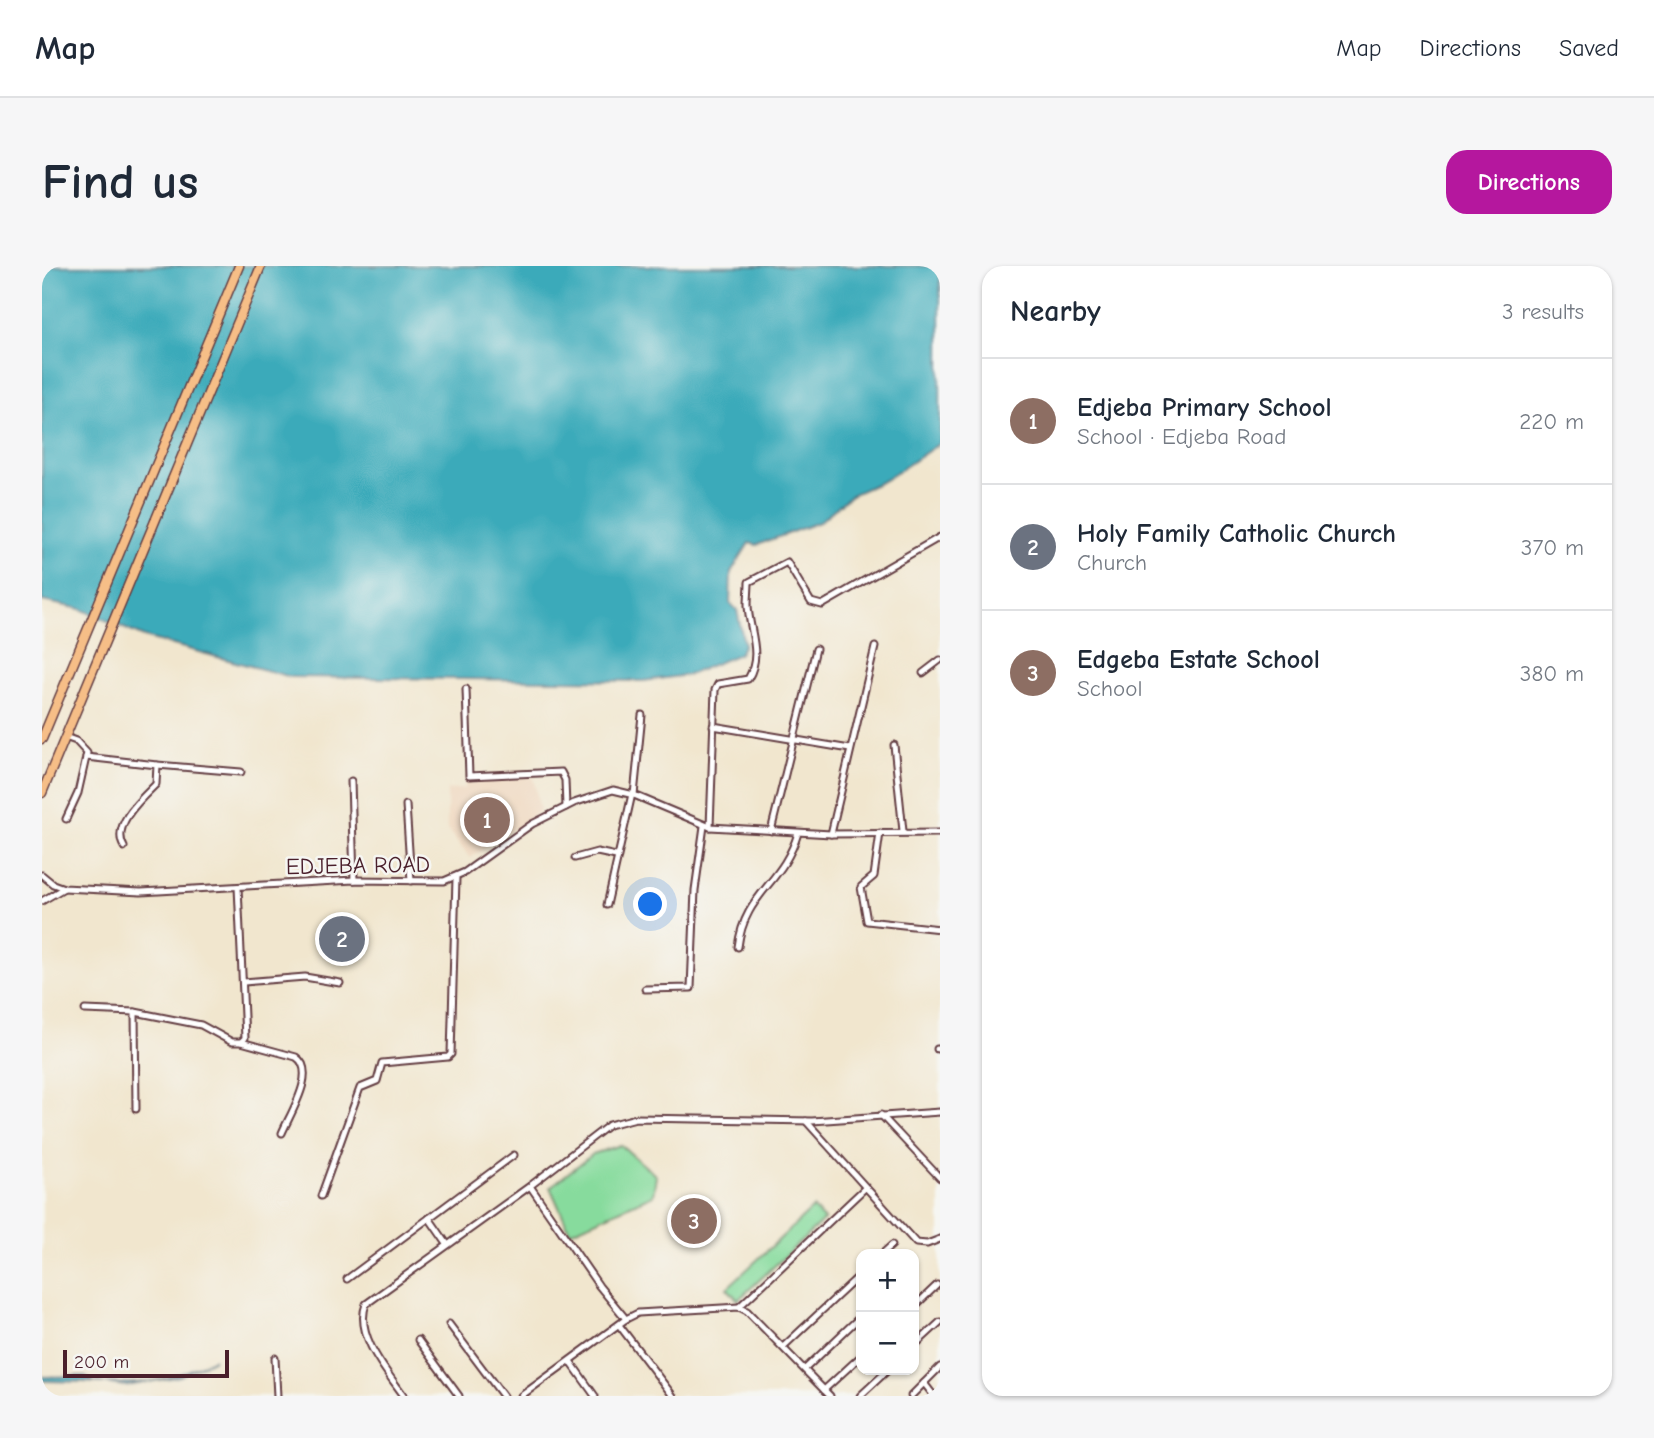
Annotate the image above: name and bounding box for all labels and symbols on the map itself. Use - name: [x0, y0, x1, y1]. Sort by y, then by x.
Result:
- pin: 1: [464, 794, 510, 846]
- street label: EDJEBA ROAD: [286, 851, 430, 880]
- your location: [633, 887, 667, 921]
- pin: 2: [319, 913, 365, 965]
- pin: 3: [671, 1195, 717, 1247]
- scale bar: [63, 1347, 229, 1379]

